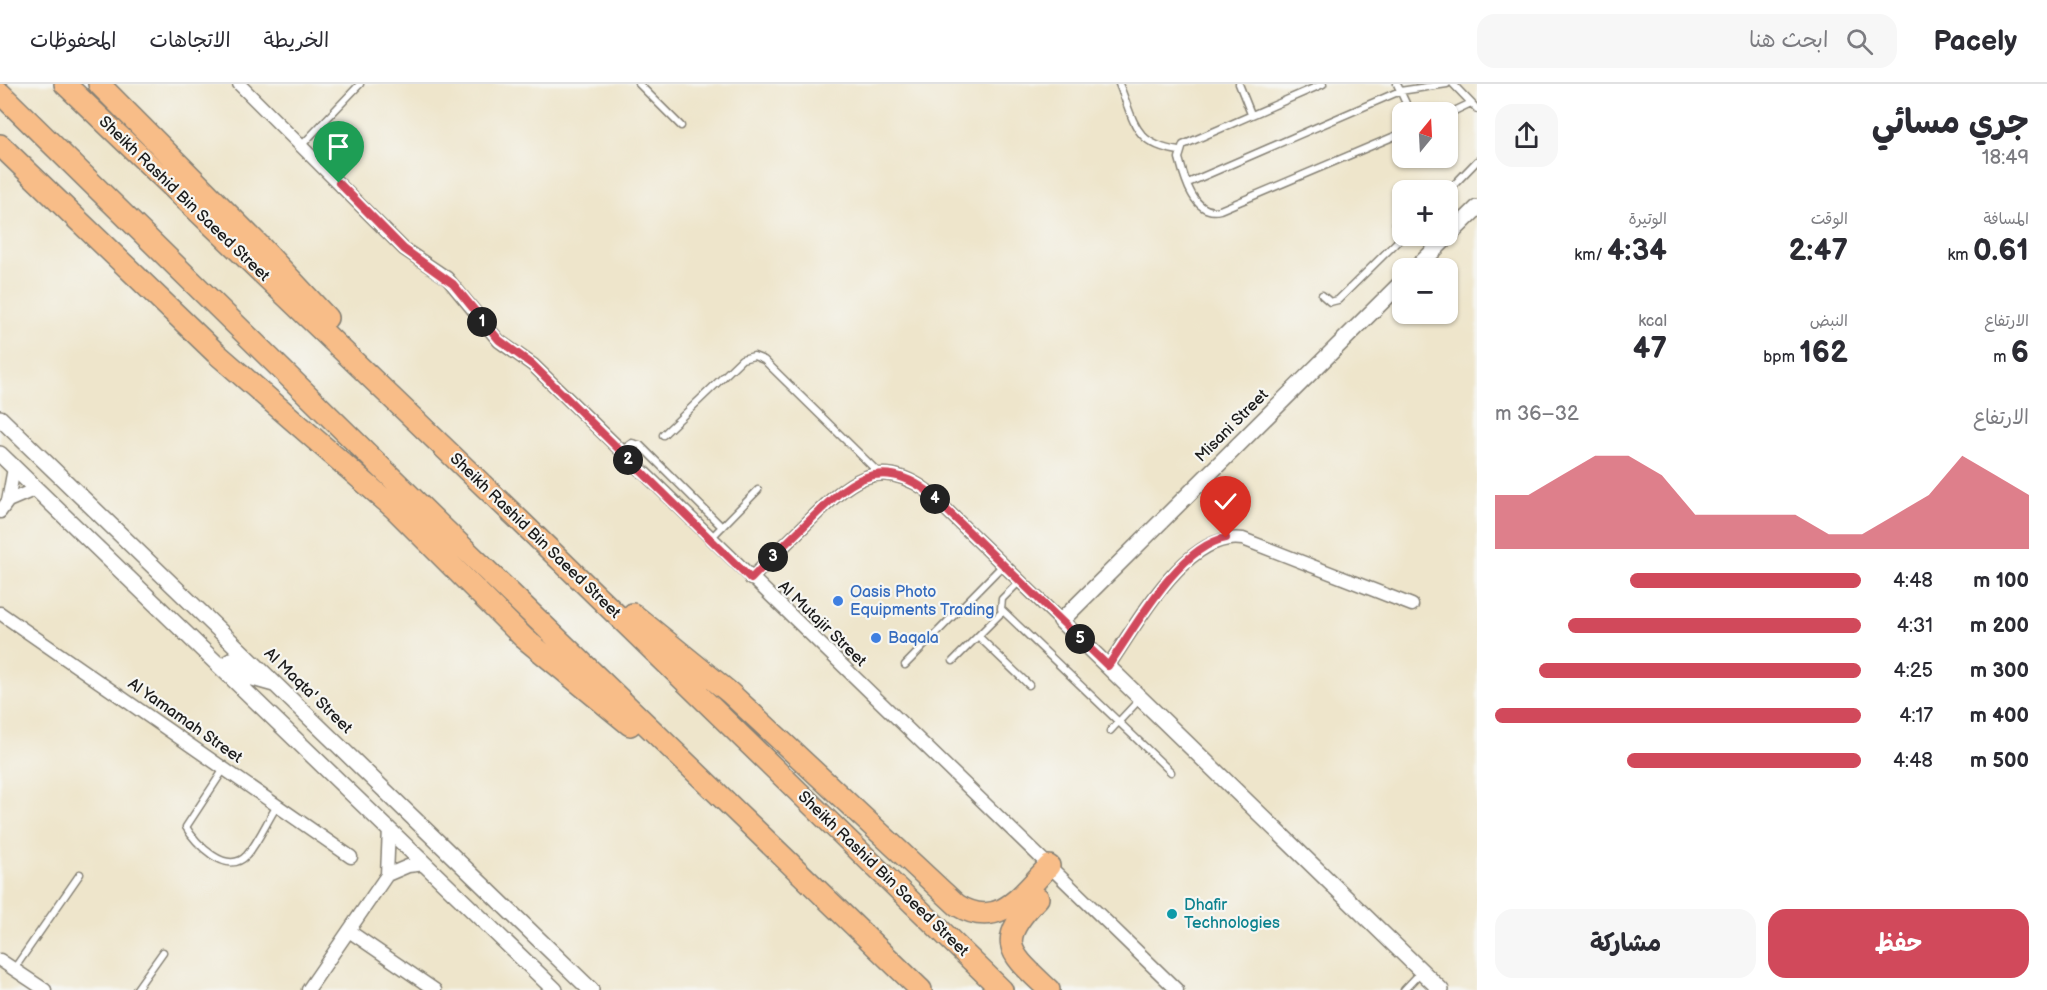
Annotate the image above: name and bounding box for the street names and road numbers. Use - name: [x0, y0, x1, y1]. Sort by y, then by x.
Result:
- street label: Sheikh Rashid Bin Saeed Street: [95, 112, 273, 286]
- street label: Misani Street: [1192, 386, 1272, 466]
- street label: Sheikh Rashid Bin Saeed Street: [446, 449, 624, 623]
- street label: Al Mutajir Street: [774, 577, 870, 671]
- street label: Al Maqta' Street: [260, 644, 356, 738]
- street label: Al Yamamah Street: [124, 674, 246, 768]
- street label: Sheikh Rashid Bin Saeed Street: [794, 787, 972, 961]

